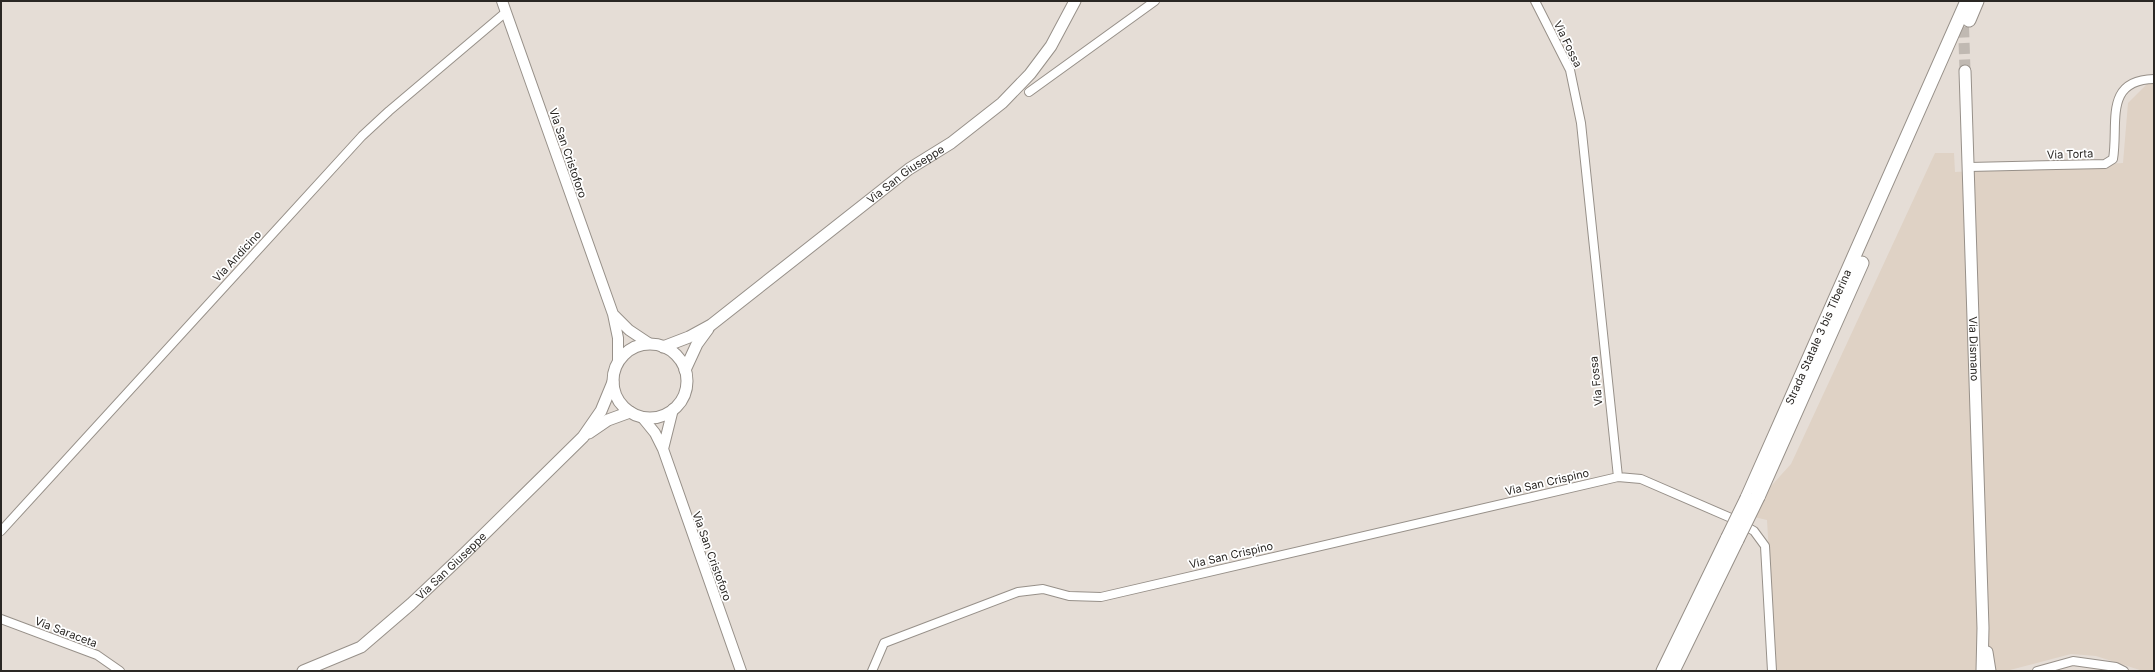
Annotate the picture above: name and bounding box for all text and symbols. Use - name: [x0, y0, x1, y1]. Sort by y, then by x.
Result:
- street label: Via Fossa: [1551, 18, 1585, 70]
- street label: Via San Cristoforo: [546, 106, 590, 200]
- street label: Via San Giuseppe: [864, 142, 947, 207]
- street label: Via Torta: [2047, 146, 2093, 162]
- street label: Via Andicino: [210, 227, 265, 285]
- street label: Strada Statale 3 bis Tiberina: [1782, 267, 1854, 407]
- street label: Via Dismano: [1966, 316, 1982, 382]
- street label: Via Fossa: [1586, 355, 1606, 407]
- street label: Via San Crispino: [1504, 465, 1591, 498]
- street label: Via San Cristoforo: [689, 509, 735, 603]
- street label: Via San Giuseppe: [413, 529, 489, 603]
- street label: Via San Crispino: [1188, 538, 1275, 571]
- street label: Via Saraceta: [33, 614, 99, 650]

